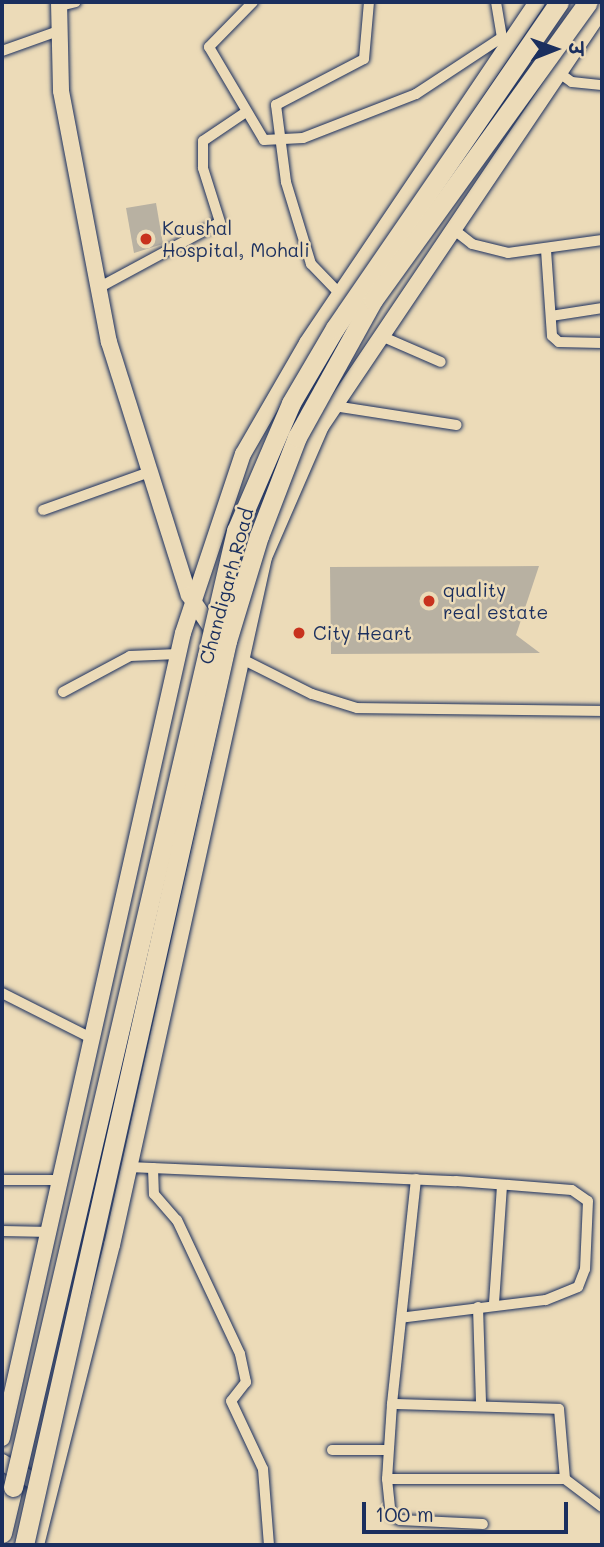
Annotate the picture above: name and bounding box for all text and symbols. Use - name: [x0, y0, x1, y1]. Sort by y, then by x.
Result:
- north arrow: [520, 14, 590, 84]
- text: उ: [564, 42, 589, 55]
- place label: Kaushal Hospital, Mohali: [162, 217, 310, 261]
- marker: Kaushal Hospital, Mohali: [136, 229, 156, 249]
- street label: Chandigarh Road: [194, 505, 258, 667]
- place label: quality real estate: [443, 579, 548, 623]
- marker: quality real estate: [421, 593, 437, 609]
- place label: City Heart: [313, 622, 412, 644]
- marker: City Heart: [291, 625, 307, 641]
- scale bar: [366, 1488, 572, 1532]
- text: 100 m: [375, 1500, 434, 1527]

